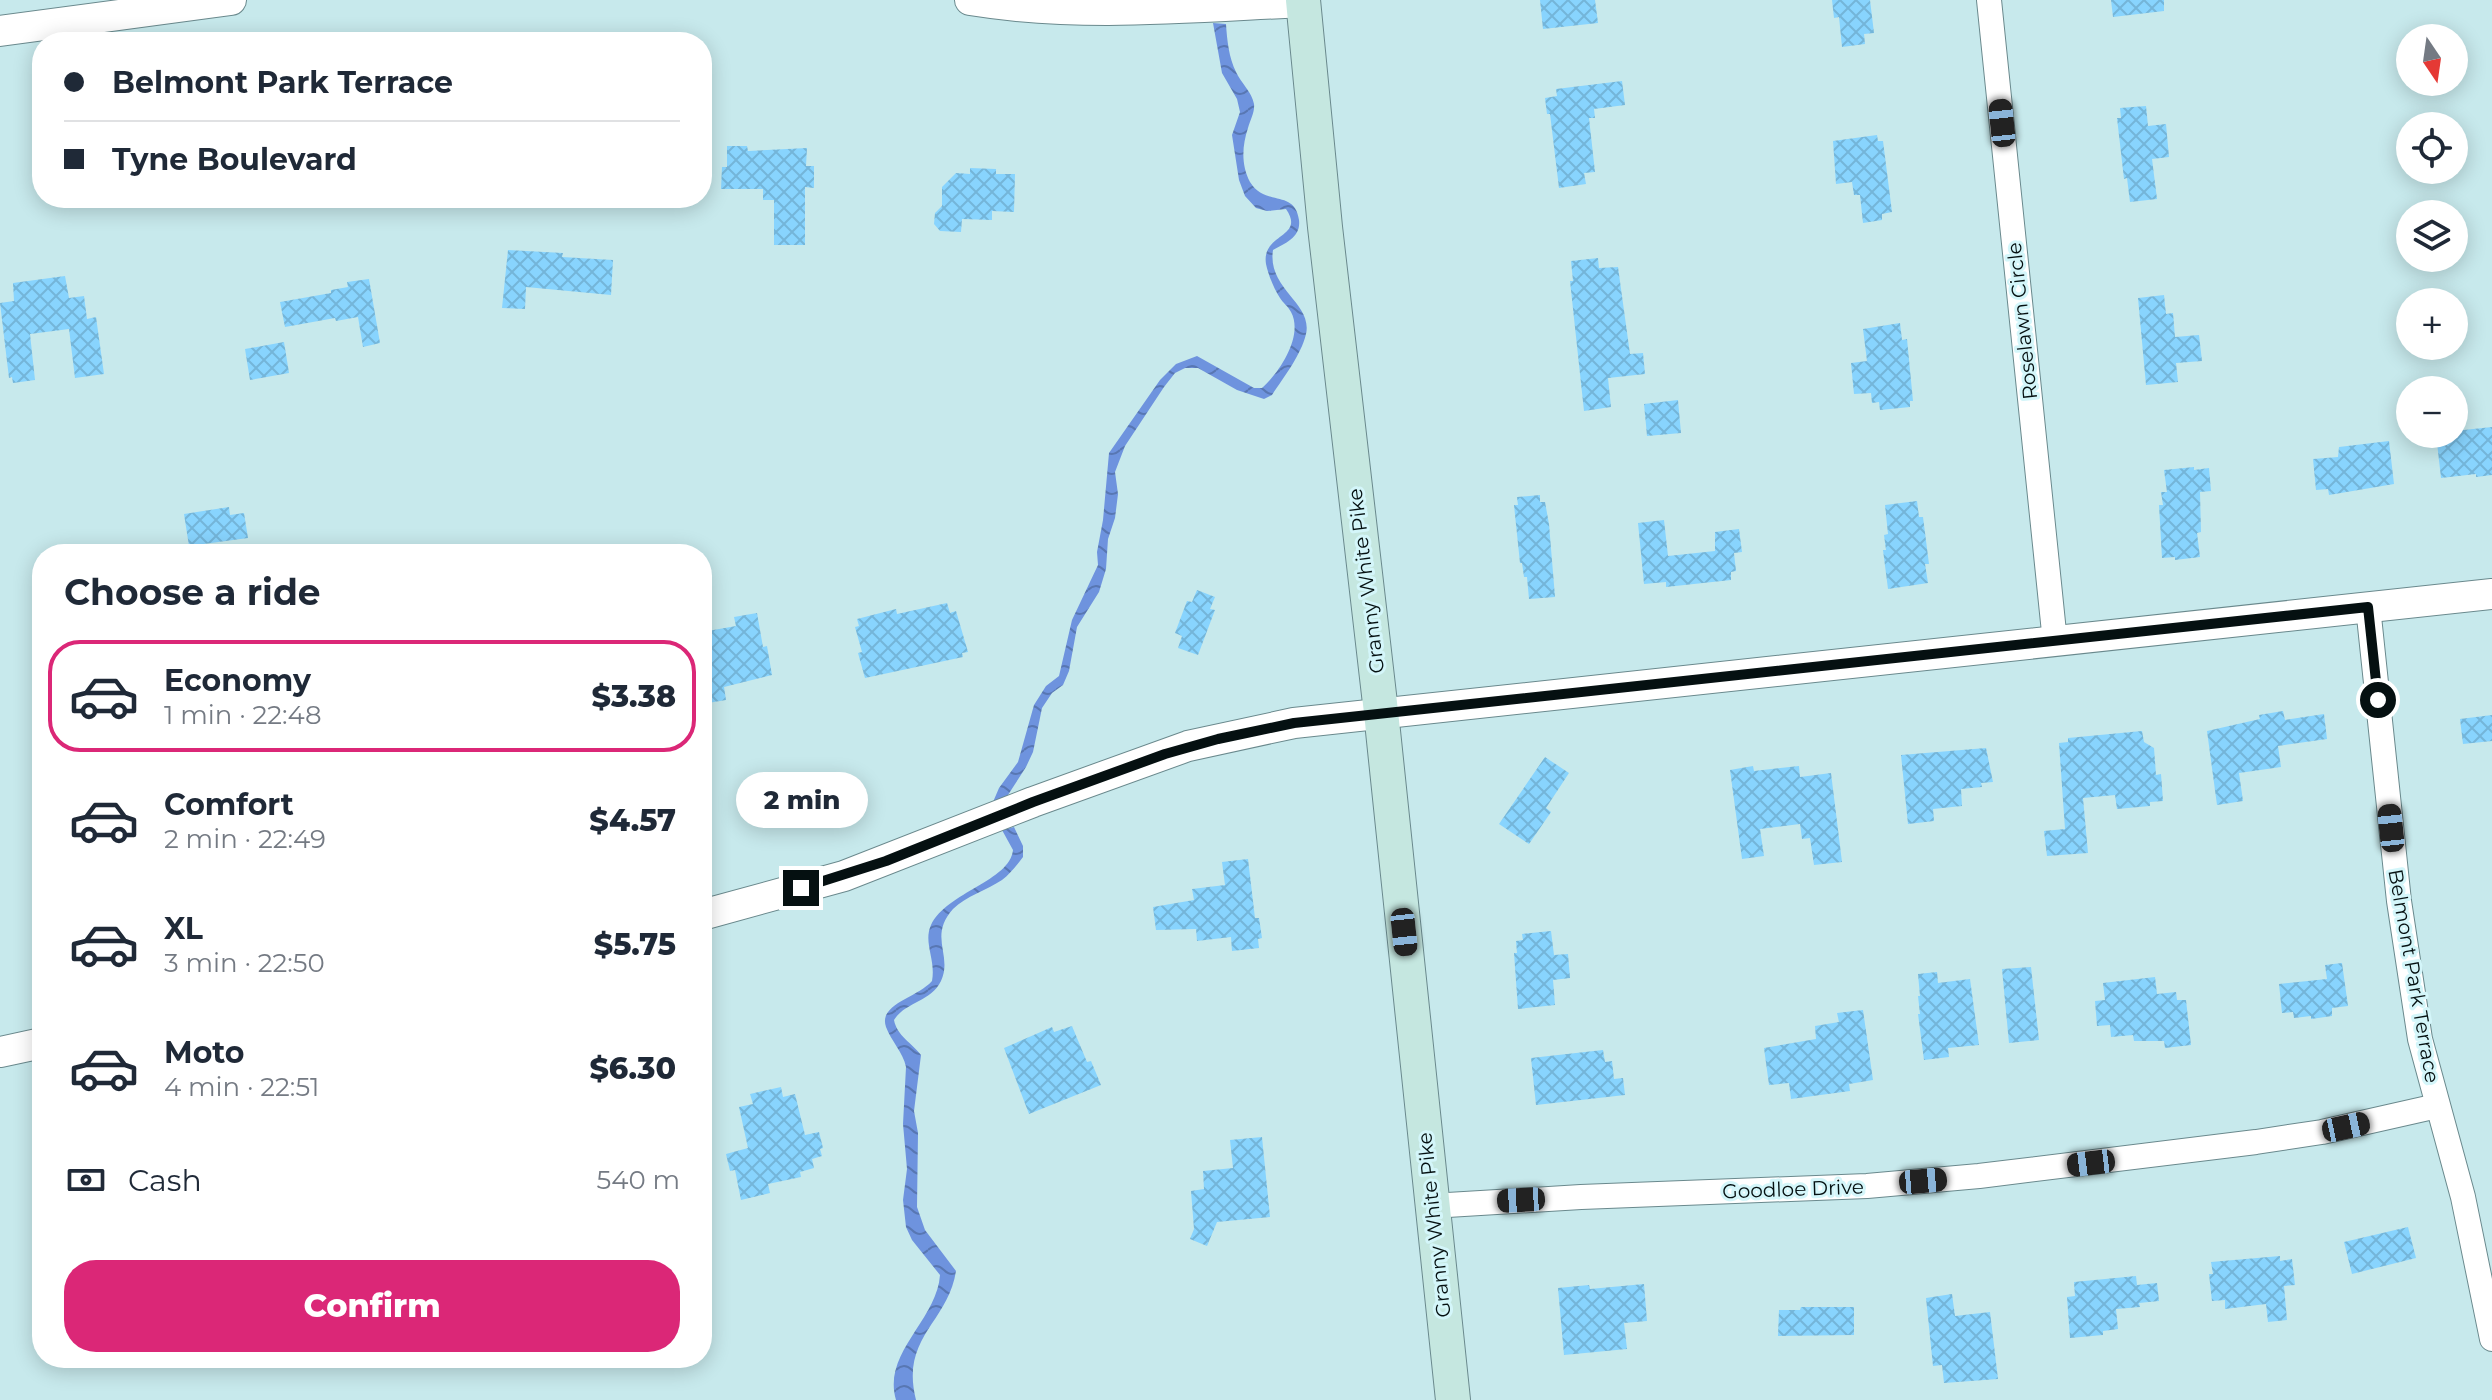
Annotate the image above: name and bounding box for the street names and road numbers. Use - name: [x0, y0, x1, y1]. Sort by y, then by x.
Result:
- street label: Roselawn Circle: [2002, 241, 2042, 401]
- street label: Granny White Pike: [1343, 487, 1389, 675]
- street label: Belmont Park Terrace: [2383, 867, 2445, 1085]
- street label: Granny White Pike: [1412, 1131, 1456, 1319]
- street label: Goodloe Drive: [1722, 1175, 1864, 1203]

